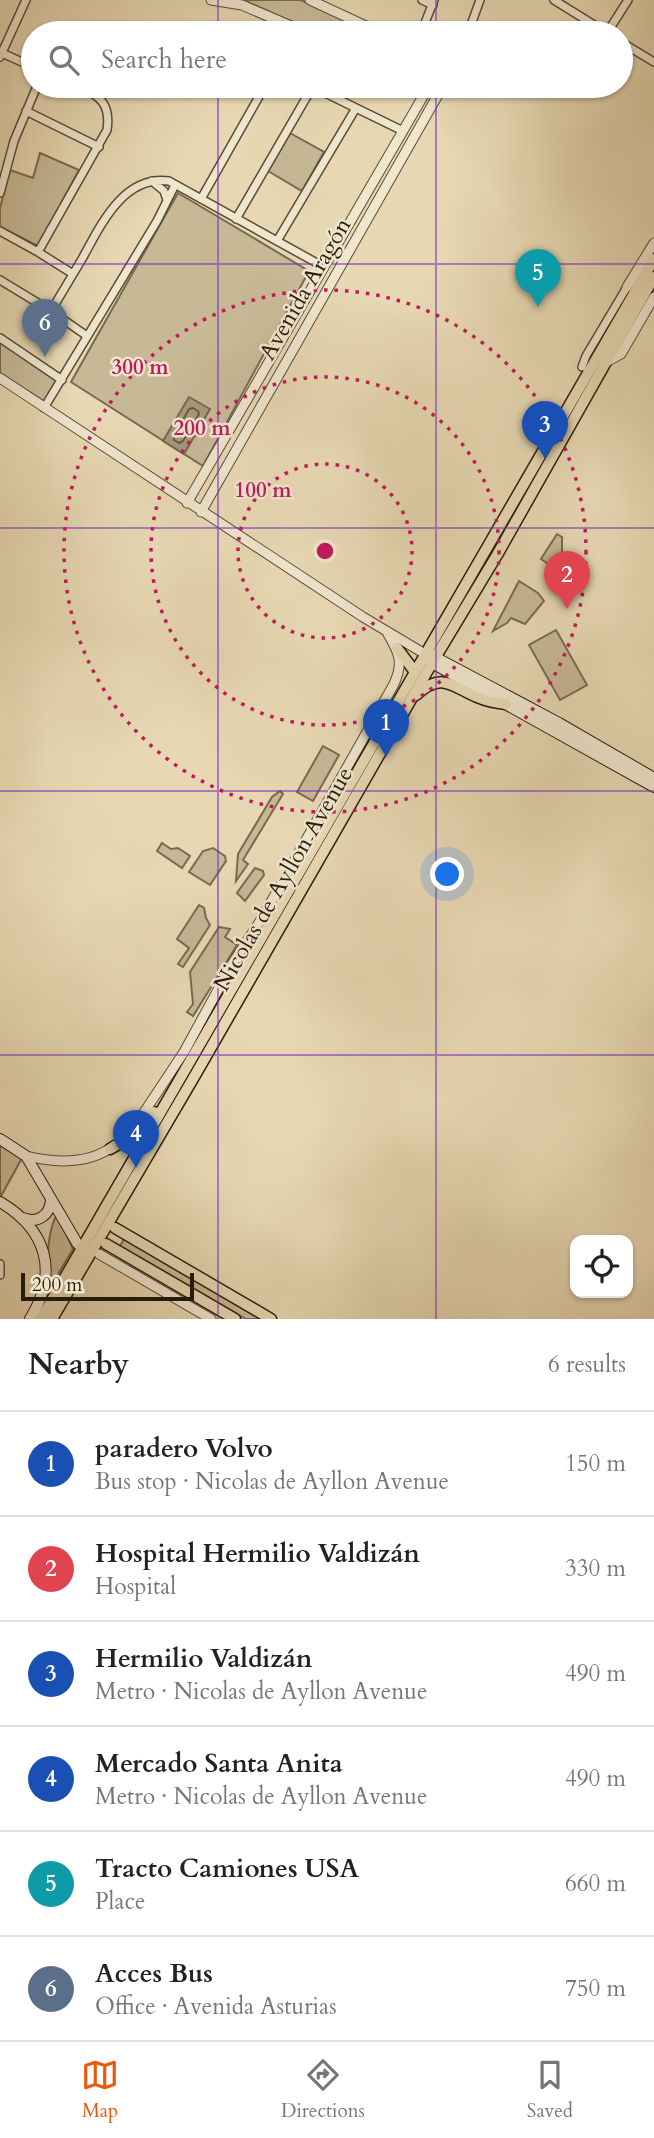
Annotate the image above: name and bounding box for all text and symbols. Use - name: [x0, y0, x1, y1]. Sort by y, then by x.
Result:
- search box: [21, 21, 633, 98]
- icon: search: [45, 41, 83, 79]
- text: Search here: [101, 42, 227, 77]
- street label: Avenida Aragón: [252, 212, 358, 366]
- pin: 5: [515, 249, 561, 307]
- pin: 6: [22, 299, 68, 357]
- text: 300 m: [111, 353, 169, 382]
- pin: 3: [522, 401, 568, 459]
- text: 200 m: [173, 414, 231, 443]
- text: 100 m: [234, 476, 292, 505]
- centre of rings: [313, 539, 337, 563]
- pin: 2: [544, 551, 590, 609]
- pin: 1: [363, 699, 409, 757]
- street label: Nicolas de Ayllon Avenue: [206, 761, 360, 997]
- your location: [430, 857, 464, 891]
- pin: 4: [113, 1110, 159, 1168]
- map controls: [570, 1235, 633, 1298]
- button: locate: [570, 1235, 633, 1298]
- scale bar: [21, 1270, 194, 1302]
- text: 200 m: [32, 1272, 82, 1298]
- text: Nearby: [28, 1344, 129, 1385]
- text: 6 results: [548, 1349, 626, 1380]
- text: paradero Volvo: [95, 1431, 273, 1466]
- text: 1: [45, 1448, 57, 1479]
- text: 150 m: [565, 1448, 626, 1479]
- text: Bus stop · Nicolas de Ayllon Avenue: [95, 1466, 449, 1497]
- text: Hospital Hermilio Valdizán: [95, 1536, 420, 1571]
- text: 2: [45, 1553, 57, 1584]
- text: 330 m: [565, 1553, 626, 1584]
- text: Hospital: [95, 1571, 176, 1602]
- text: Hermilio Valdizán: [95, 1641, 313, 1676]
- text: 3: [45, 1658, 57, 1689]
- text: 490 m: [565, 1658, 626, 1689]
- text: Metro · Nicolas de Ayllon Avenue: [95, 1676, 427, 1707]
- text: Mercado Santa Anita: [95, 1746, 343, 1781]
- text: 4: [45, 1763, 57, 1794]
- text: 490 m: [565, 1763, 626, 1794]
- text: Metro · Nicolas de Ayllon Avenue: [95, 1781, 427, 1812]
- text: Tracto Camiones USA: [95, 1851, 359, 1886]
- text: 5: [45, 1868, 57, 1899]
- text: 660 m: [565, 1868, 626, 1899]
- text: Place: [95, 1886, 145, 1917]
- text: Acces Bus: [95, 1956, 213, 1991]
- text: 6: [45, 1973, 57, 2004]
- text: 750 m: [565, 1973, 626, 2004]
- text: Office · Avenida Asturias: [95, 1991, 337, 2022]
- tab: Map: [81, 2056, 119, 2124]
- tab: Directions: [281, 2056, 365, 2124]
- tab: Saved: [527, 2056, 573, 2124]

